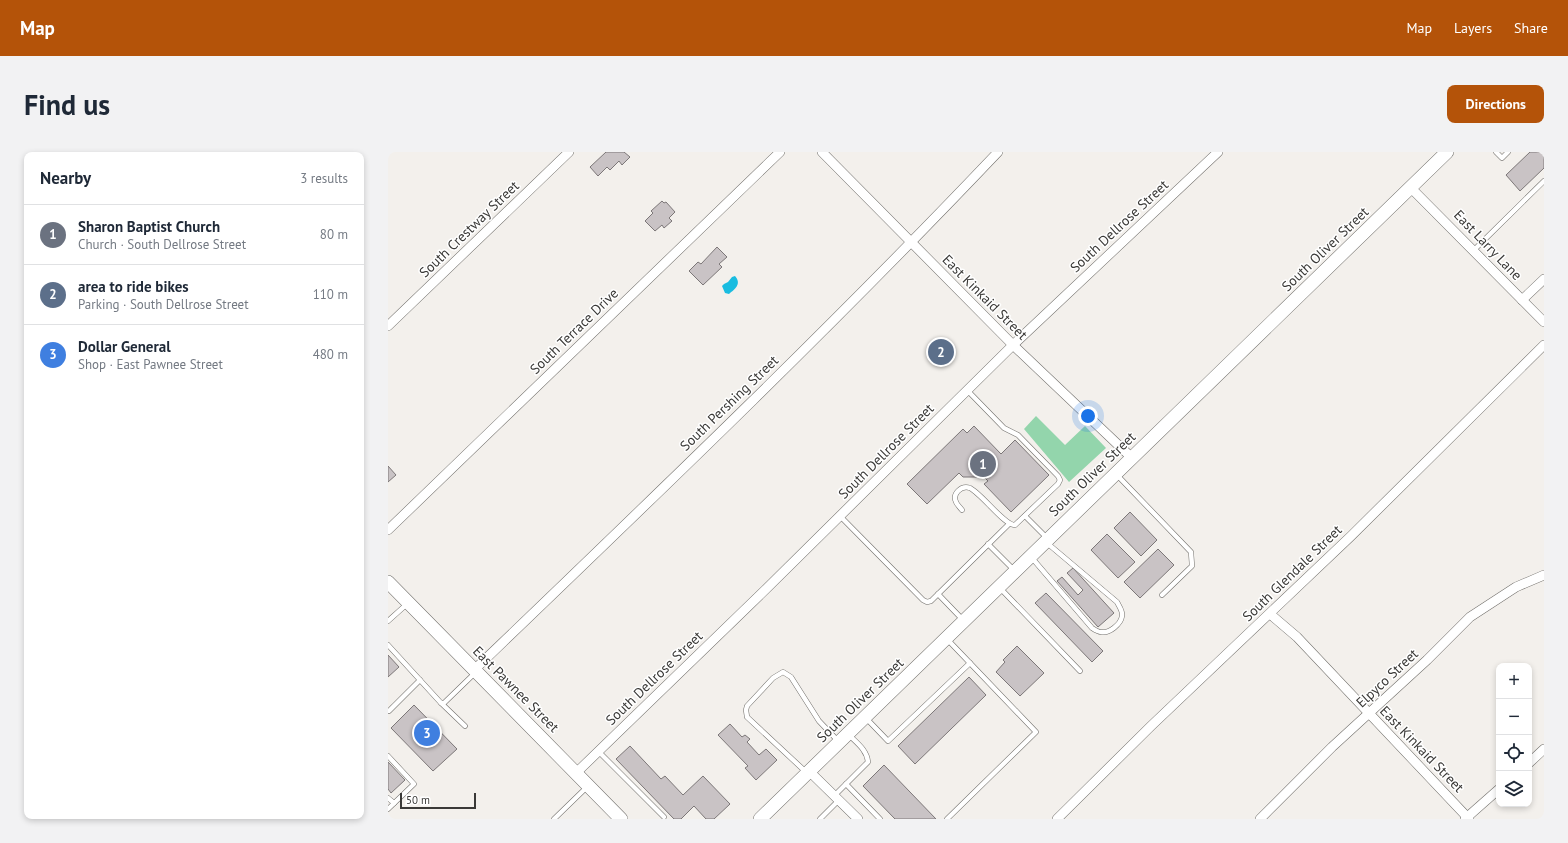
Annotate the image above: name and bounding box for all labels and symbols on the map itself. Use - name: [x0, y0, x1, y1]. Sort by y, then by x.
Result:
- street label: South Dellrose Street: [1066, 176, 1172, 276]
- street label: South Crestway Street: [415, 177, 523, 281]
- street label: South Oliver Street: [1278, 203, 1372, 295]
- street label: East Larry Lane: [1450, 206, 1526, 284]
- street label: East Kinkaid Street: [939, 251, 1032, 344]
- street label: South Terrace Drive: [526, 284, 622, 378]
- pin: 2: [928, 337, 954, 367]
- street label: South Pershing Street: [676, 351, 782, 455]
- street label: South Dellrose Street: [834, 399, 938, 503]
- your location: [1078, 406, 1098, 426]
- street label: South Oliver Street: [1045, 428, 1139, 520]
- pin: 1: [970, 449, 996, 479]
- street label: South Glendale Street: [1239, 521, 1346, 625]
- street label: South Dellrose Street: [602, 627, 706, 729]
- street label: East Pawnee Street: [469, 642, 563, 736]
- street label: Elpyco Street: [1352, 645, 1422, 711]
- street label: South Oliver Street: [813, 654, 907, 746]
- street label: East Kinkaid Street: [1376, 702, 1468, 796]
- pin: 3: [414, 718, 440, 748]
- scale bar: [400, 791, 476, 810]

